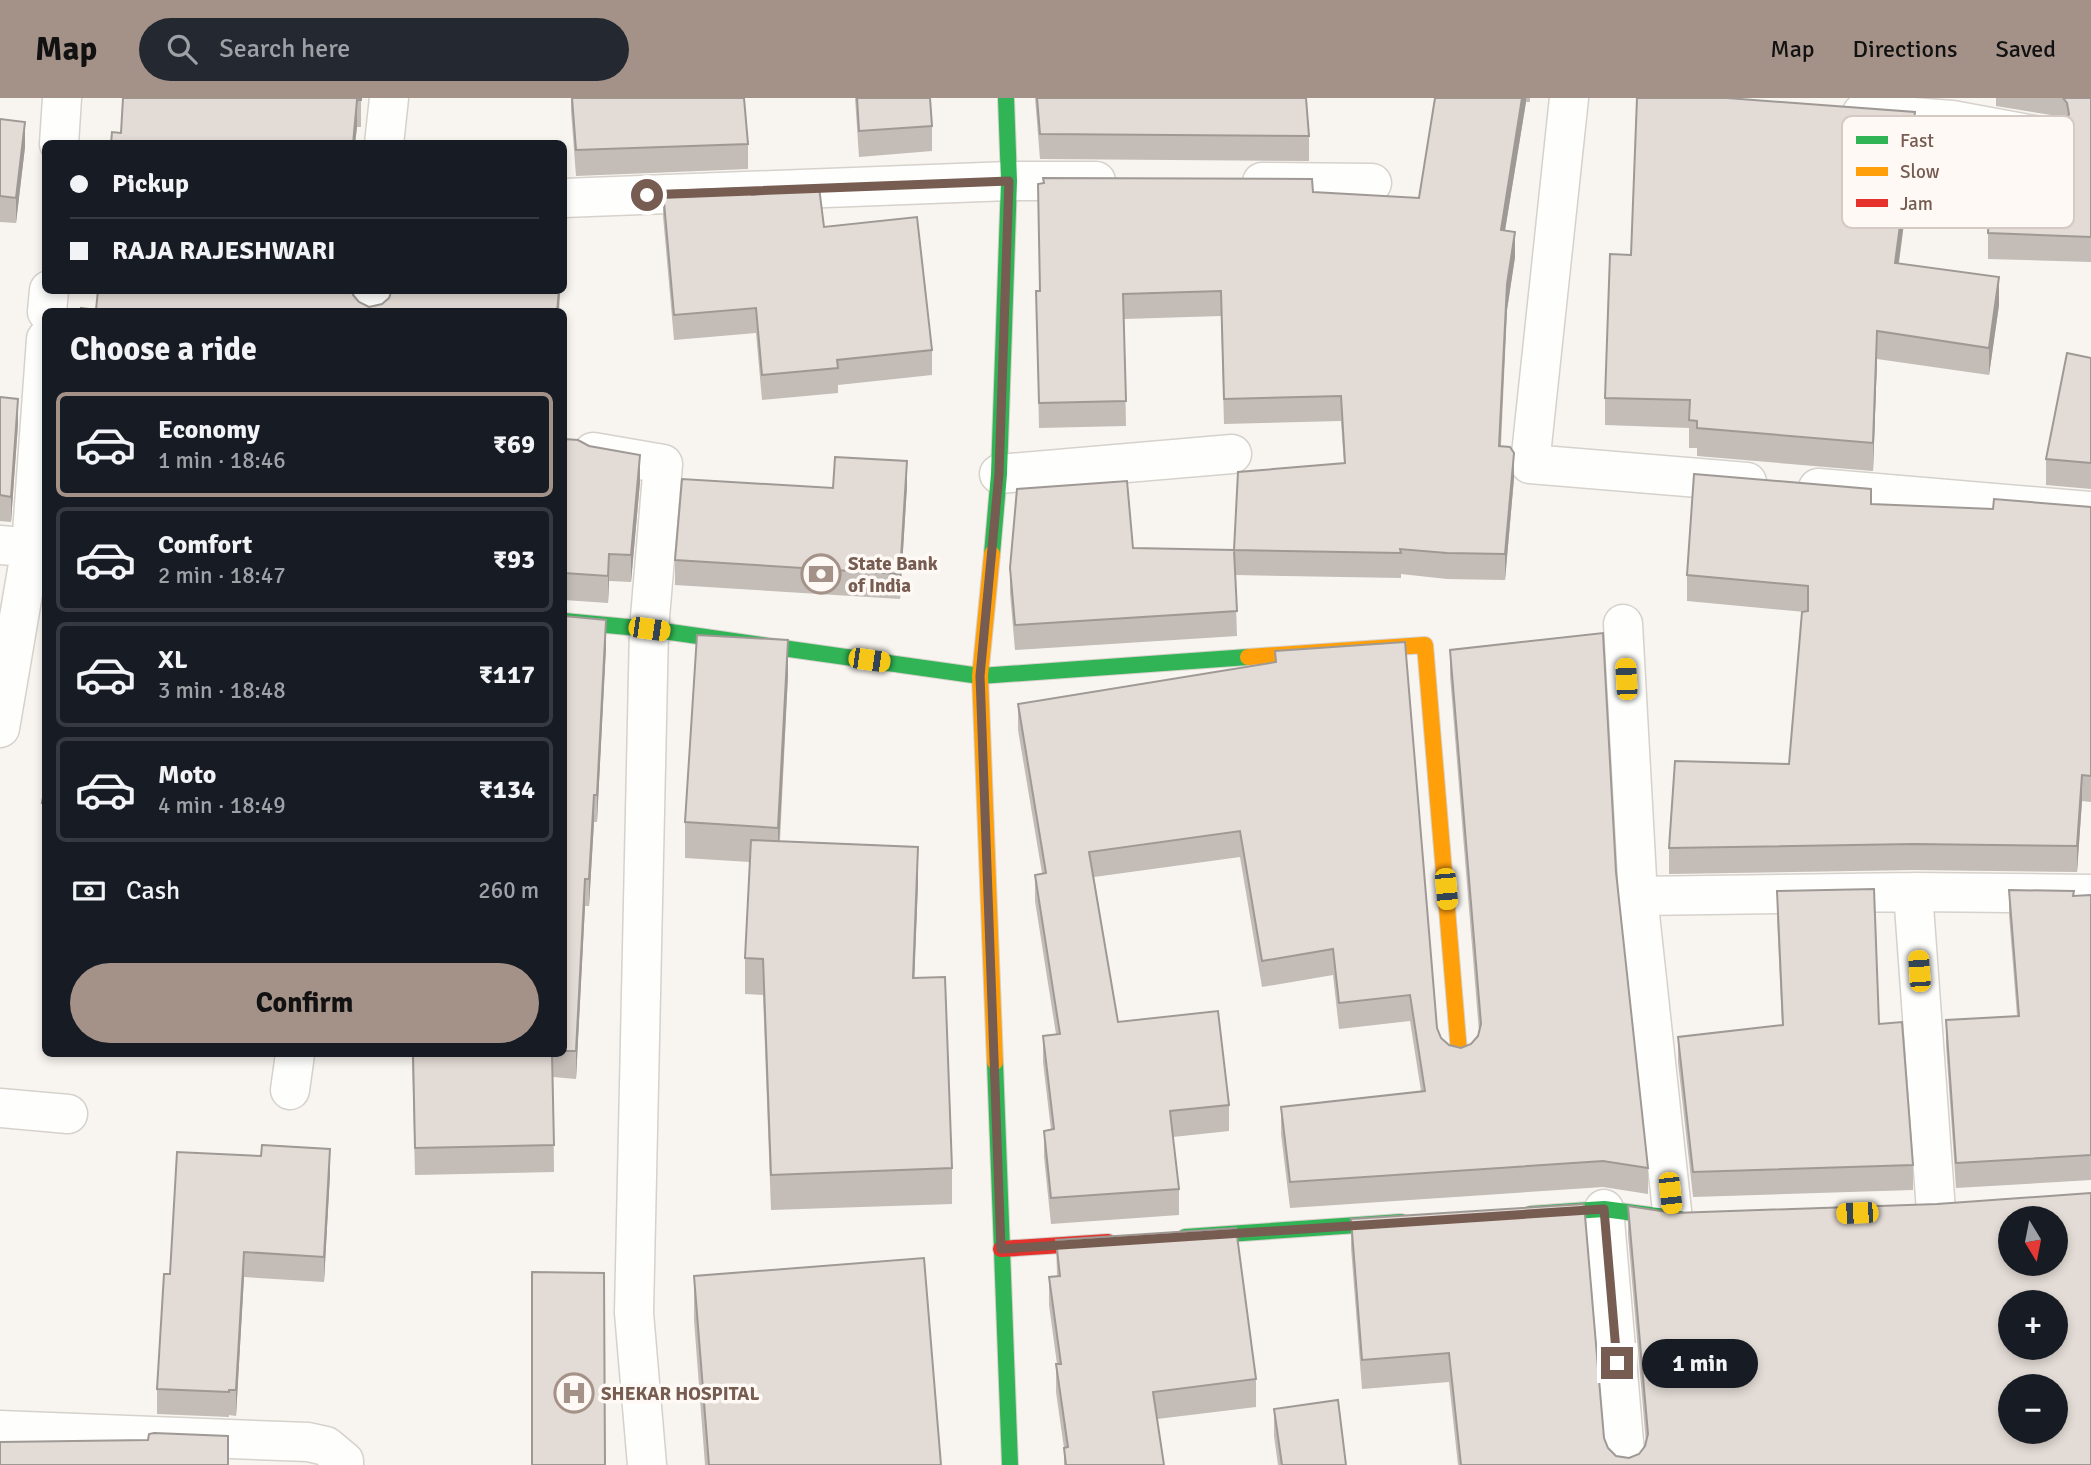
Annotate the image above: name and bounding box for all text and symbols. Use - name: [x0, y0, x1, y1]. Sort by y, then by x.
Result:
- search box: [139, 18, 629, 81]
- text: Map: [35, 29, 97, 70]
- icon: search: [163, 30, 201, 68]
- text: Search here: [219, 33, 350, 65]
- text: Map: [1770, 34, 1815, 64]
- text: Directions: [1853, 34, 1958, 64]
- text: Saved: [1996, 34, 2056, 64]
- legend: [1842, 116, 2074, 228]
- text: Fast: [1900, 129, 1934, 153]
- text: Slow: [1900, 160, 1940, 184]
- text: Pickup: [112, 168, 189, 200]
- route start: [631, 179, 663, 211]
- text: Jam: [1900, 192, 1933, 216]
- text: RAJA RAJESHWARI: [112, 235, 335, 267]
- text: Choose a ride: [70, 330, 257, 369]
- icon: car: [74, 413, 137, 476]
- text: Economy: [158, 414, 260, 446]
- text: ₹69: [493, 429, 535, 461]
- text: 1 min · 18:46: [158, 446, 286, 475]
- icon: car: [74, 528, 137, 591]
- text: Comfort: [158, 529, 252, 561]
- text: ₹93: [493, 544, 535, 576]
- place label: State Bank of India: [848, 552, 938, 598]
- bank icon: State Bank of India: [800, 553, 842, 595]
- text: 2 min · 18:47: [158, 561, 286, 590]
- car: [627, 616, 672, 642]
- icon: car: [74, 643, 137, 706]
- text: XL: [158, 644, 188, 676]
- car: [847, 647, 892, 673]
- car: [1615, 657, 1638, 701]
- text: ₹117: [479, 659, 535, 691]
- text: 3 min · 18:48: [158, 676, 286, 705]
- icon: car: [74, 758, 137, 821]
- text: Moto: [158, 759, 216, 791]
- text: ₹134: [479, 774, 535, 806]
- text: 4 min · 18:49: [158, 791, 286, 820]
- car: [1434, 867, 1459, 911]
- icon: cash: [70, 872, 108, 910]
- text: Cash: [126, 875, 180, 907]
- text: 260 m: [478, 876, 539, 905]
- car: [1908, 949, 1931, 993]
- button: Confirm: [70, 963, 539, 1043]
- car: [1658, 1171, 1683, 1215]
- car: [1836, 1202, 1879, 1224]
- north arrow: [1998, 1206, 2068, 1276]
- map controls: [1998, 1206, 2068, 1444]
- button: +: [1998, 1290, 2068, 1360]
- callout: 1 min: [1642, 1338, 1757, 1388]
- route end: [1601, 1347, 1633, 1379]
- text: 1 min: [1672, 1349, 1728, 1378]
- hospital icon: SHEKAR HOSPITAL: [553, 1372, 595, 1414]
- button: −: [1998, 1374, 2068, 1444]
- place label: SHEKAR HOSPITAL: [601, 1382, 759, 1406]

